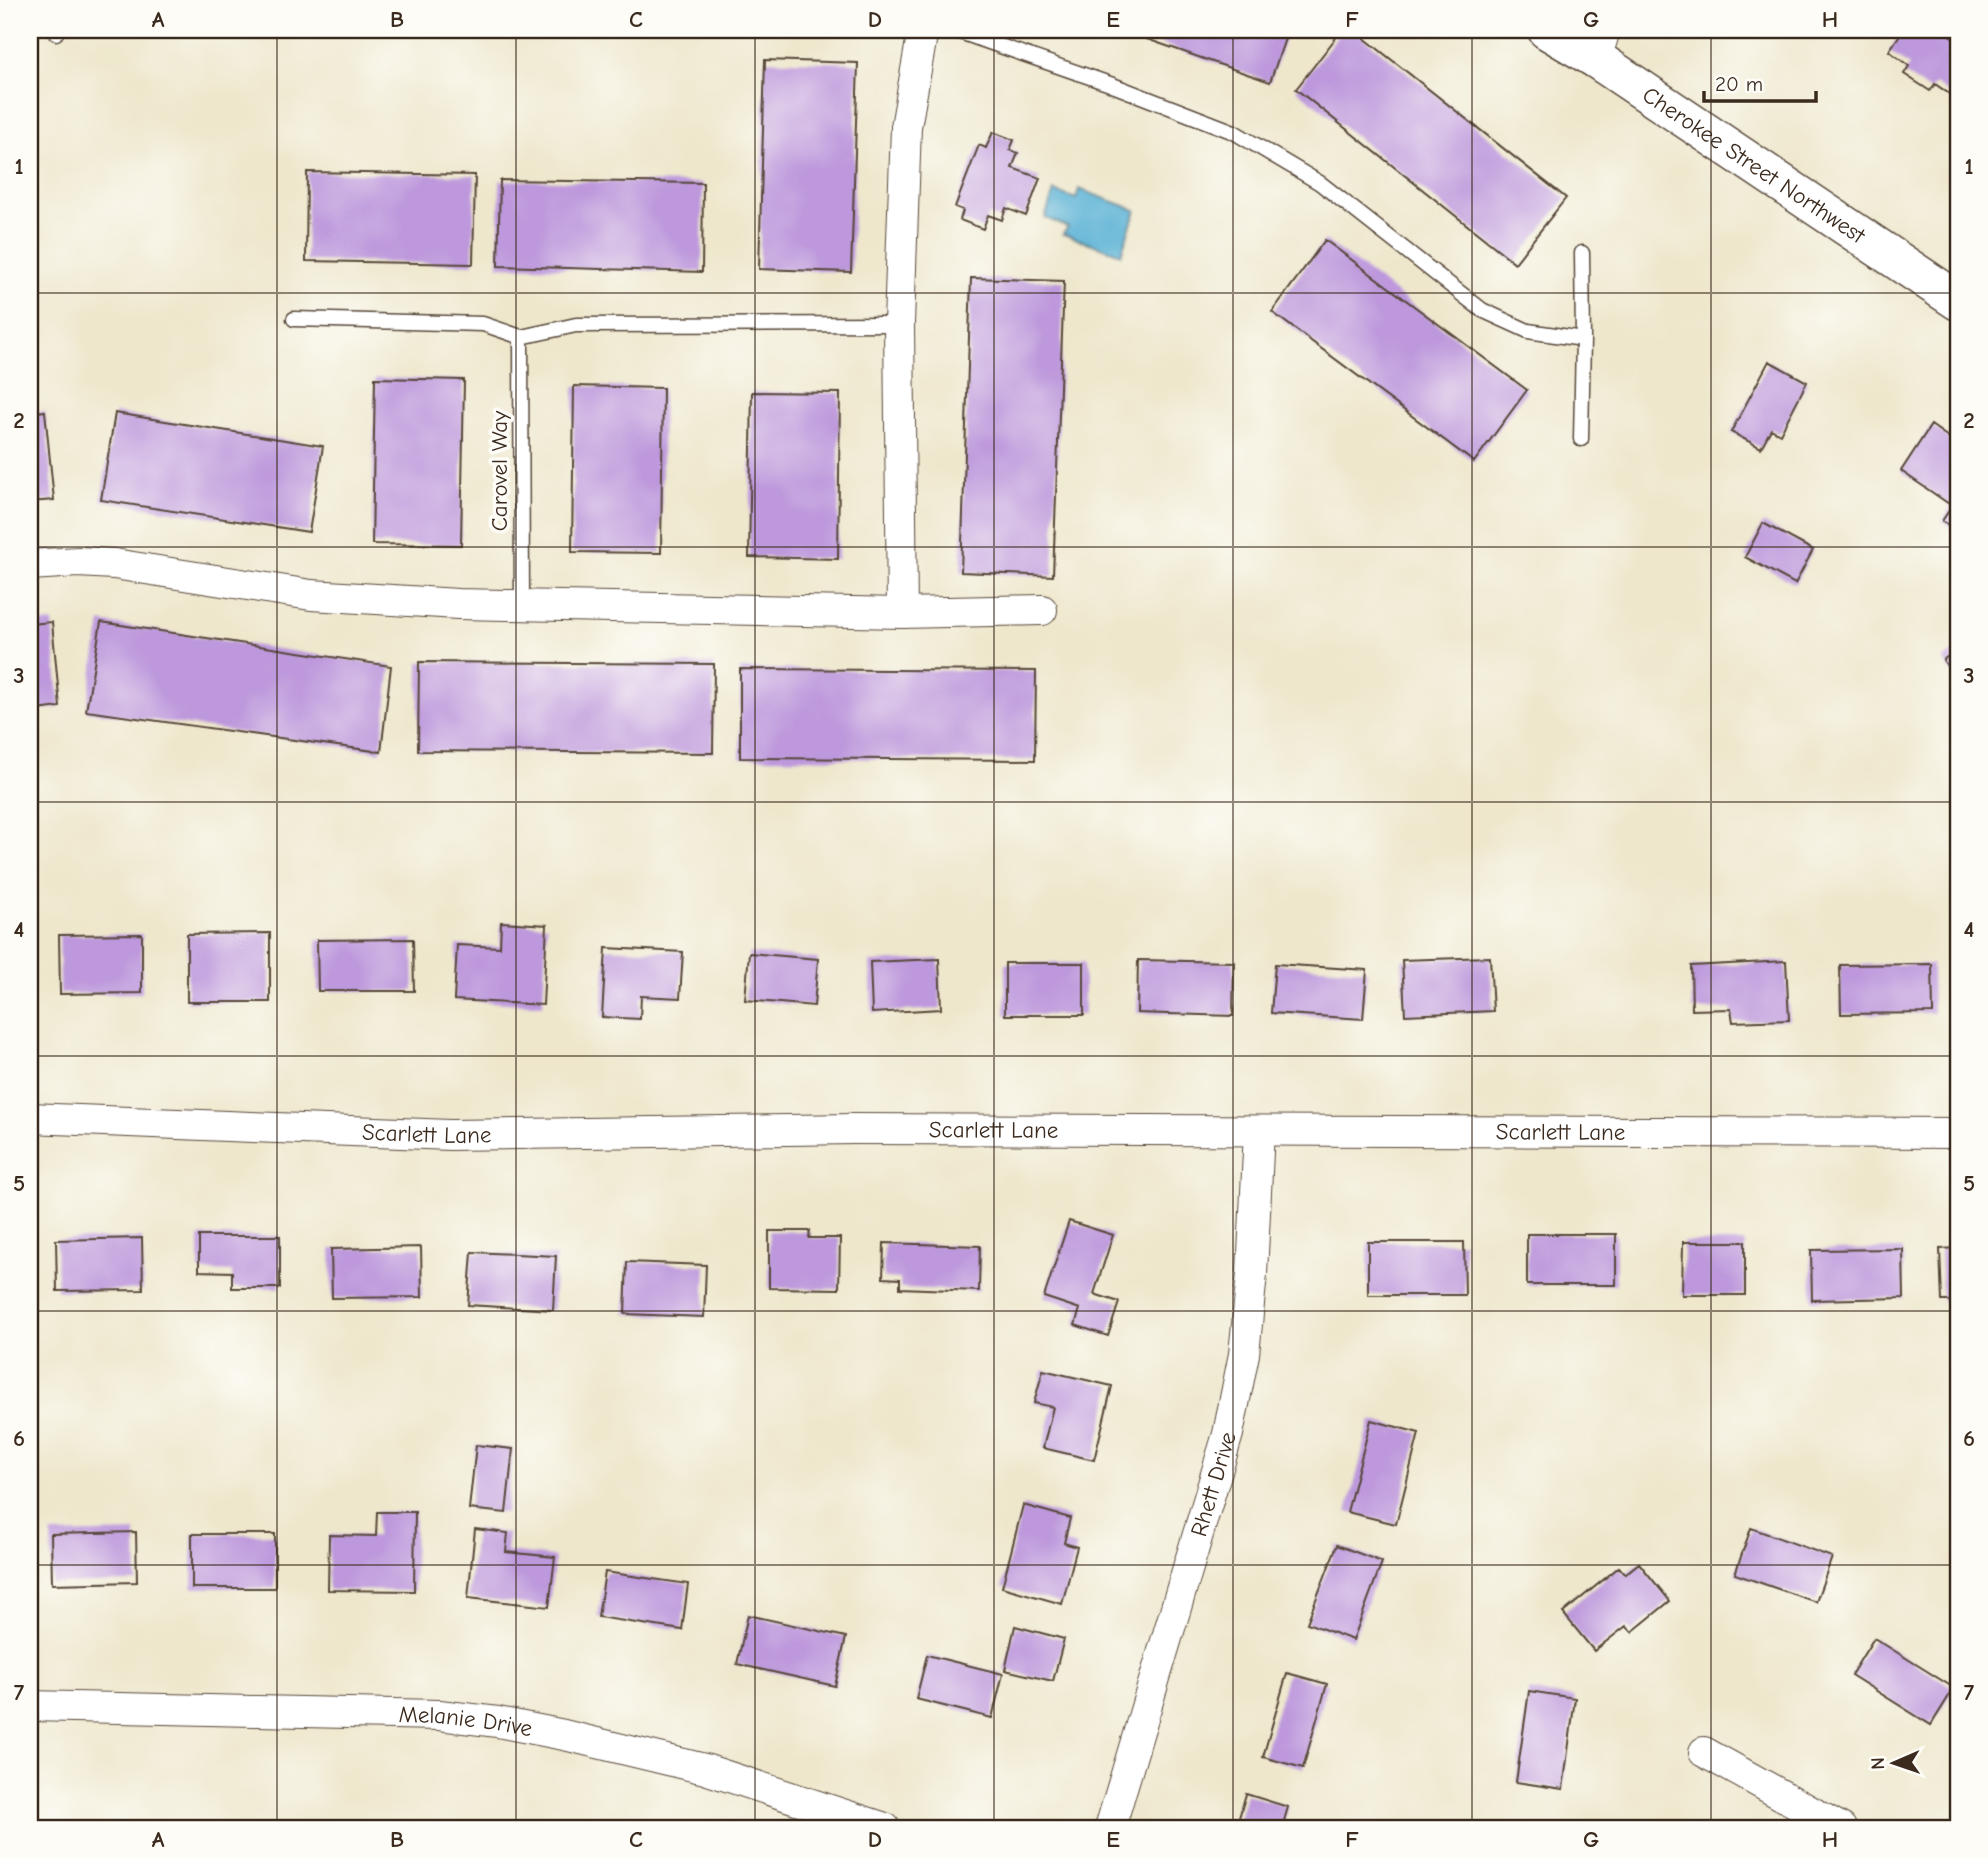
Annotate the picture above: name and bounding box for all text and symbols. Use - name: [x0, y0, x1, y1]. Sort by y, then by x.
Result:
- text: A: [152, 6, 165, 33]
- text: B: [390, 6, 404, 33]
- text: C: [629, 6, 643, 33]
- text: D: [868, 6, 882, 33]
- text: E: [1106, 6, 1120, 33]
- text: F: [1345, 6, 1359, 33]
- text: G: [1583, 6, 1599, 33]
- text: H: [1822, 6, 1838, 33]
- scale bar: [1704, 60, 1816, 104]
- text: 20 m: [1715, 72, 1763, 96]
- street label: Cherokee Street Northwest: [1638, 81, 1872, 249]
- text: 1: [14, 153, 24, 180]
- text: 1: [1964, 153, 1974, 180]
- text: 2: [13, 407, 25, 434]
- text: 2: [1963, 407, 1975, 434]
- street label: Carovel Way: [486, 410, 513, 531]
- text: 3: [13, 662, 25, 689]
- text: 3: [1963, 662, 1975, 689]
- text: 4: [14, 916, 25, 943]
- text: 4: [1964, 916, 1975, 943]
- street label: Scarlett Lane: [929, 1116, 1058, 1143]
- street label: Scarlett Lane: [361, 1118, 492, 1149]
- street label: Scarlett Lane: [1496, 1118, 1625, 1145]
- text: 5: [13, 1170, 25, 1197]
- text: 5: [1963, 1170, 1975, 1197]
- text: 6: [13, 1425, 25, 1452]
- text: 6: [1963, 1425, 1975, 1452]
- street label: Rhett Drive: [1185, 1429, 1241, 1540]
- text: 7: [14, 1679, 25, 1706]
- text: 7: [1964, 1679, 1975, 1706]
- street label: Melanie Drive: [398, 1701, 535, 1742]
- north arrow: [1858, 1728, 1928, 1798]
- text: N: [1867, 1757, 1889, 1770]
- text: A: [152, 1826, 165, 1853]
- text: B: [390, 1826, 404, 1853]
- text: C: [629, 1826, 643, 1853]
- text: D: [868, 1826, 882, 1853]
- text: E: [1106, 1826, 1120, 1853]
- text: F: [1345, 1826, 1359, 1853]
- text: G: [1583, 1826, 1599, 1853]
- text: H: [1822, 1826, 1838, 1853]

